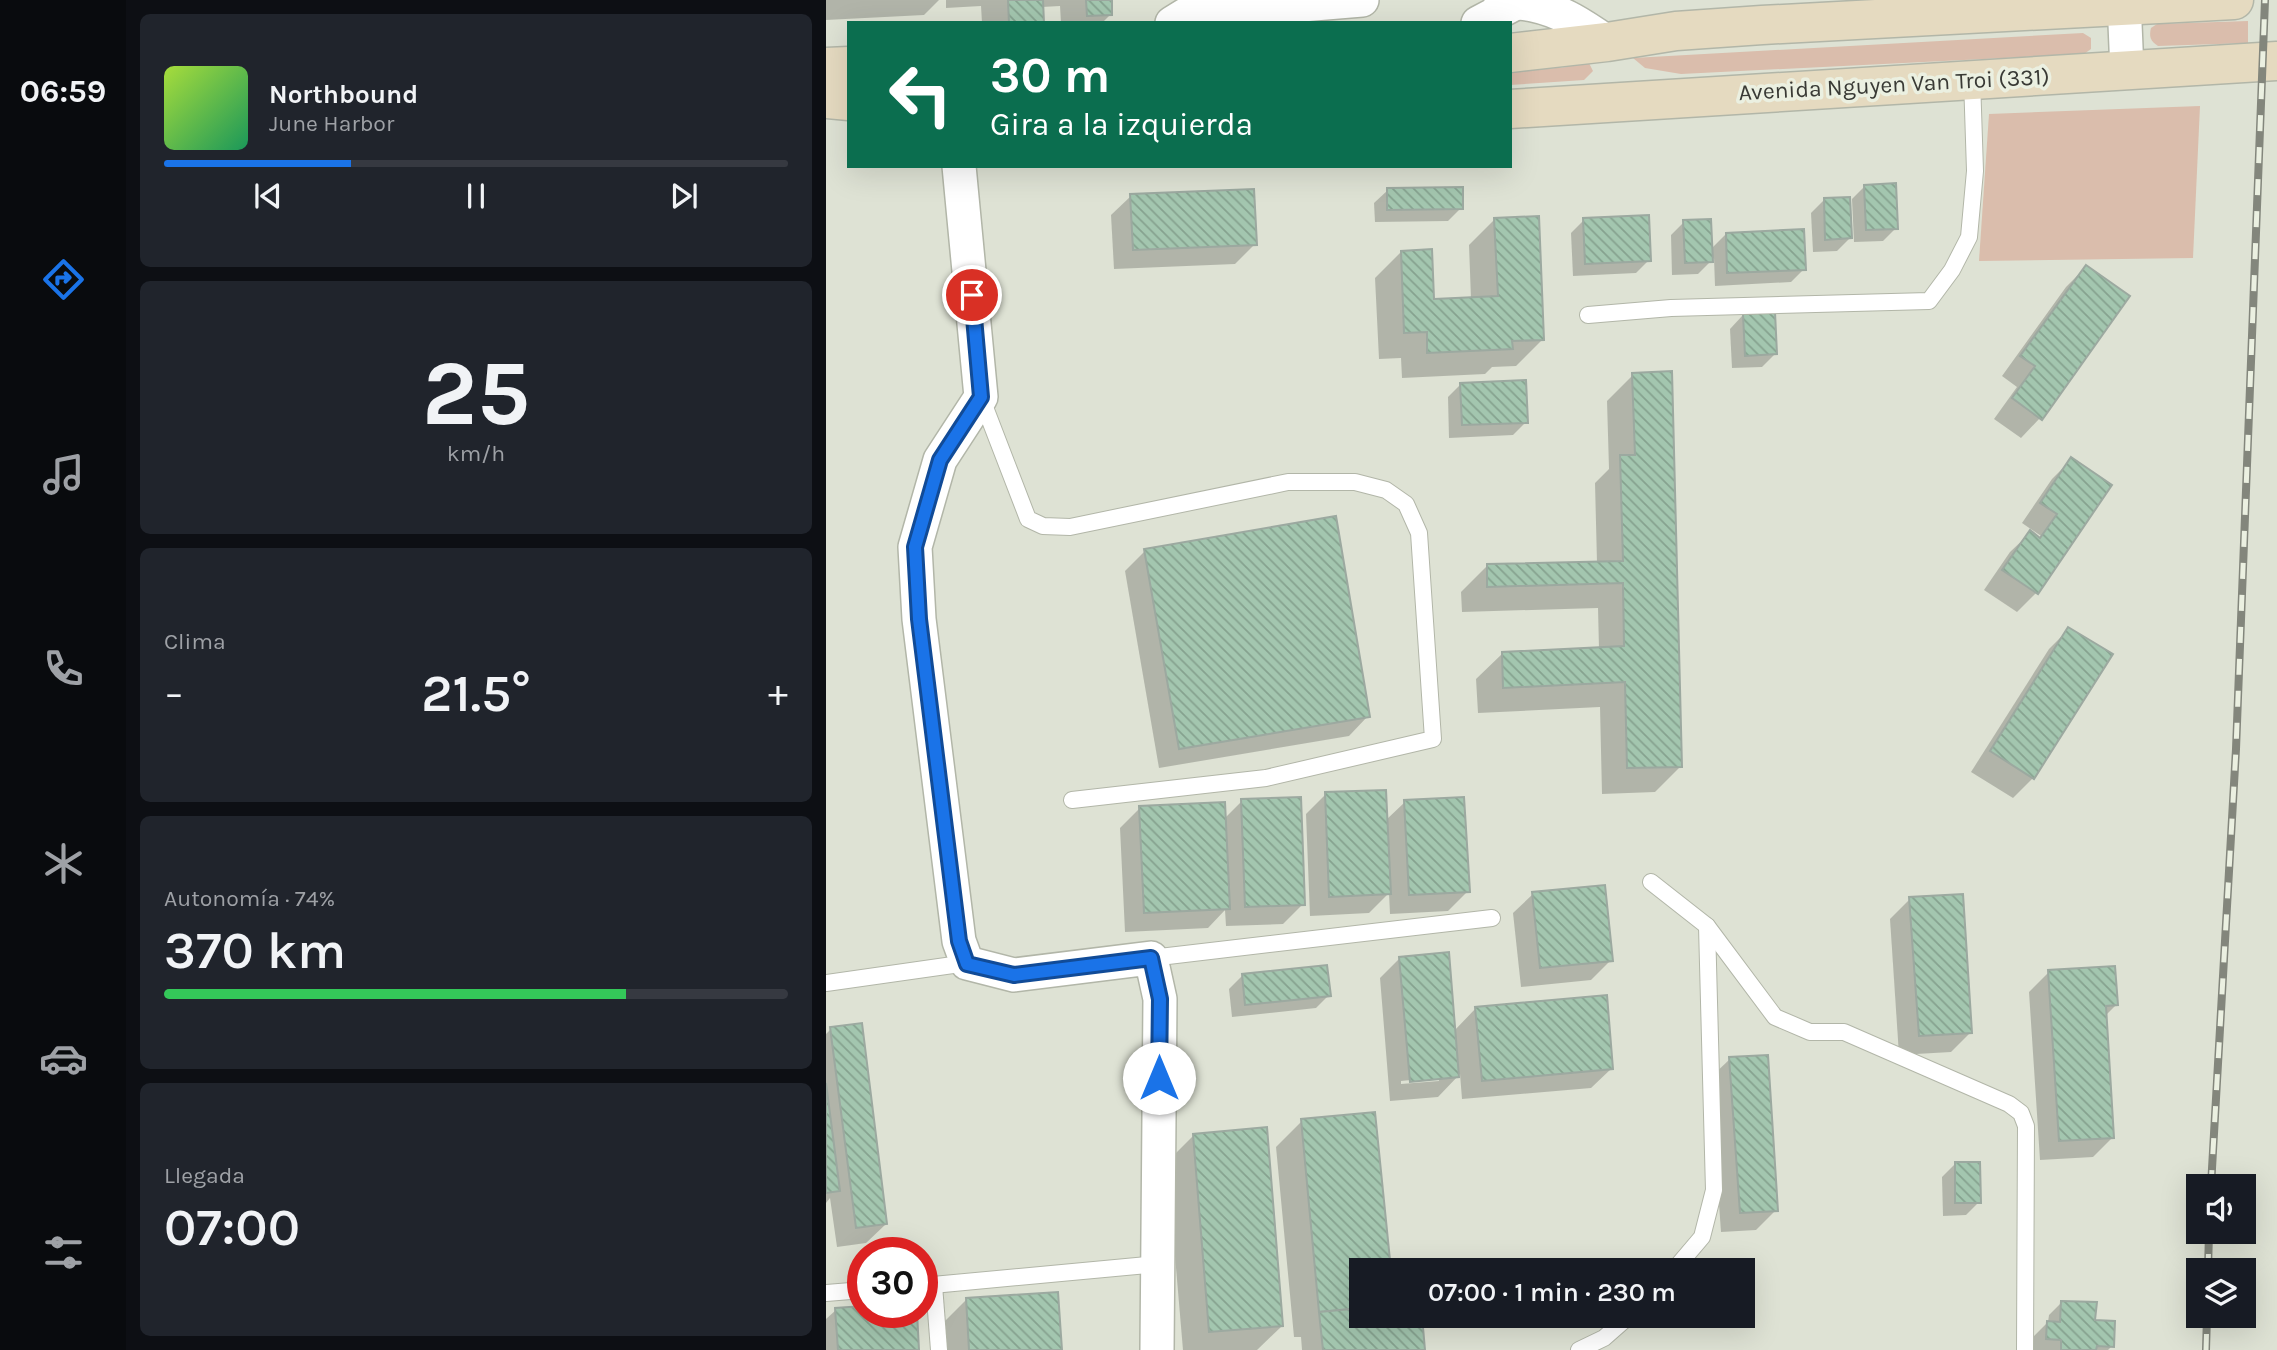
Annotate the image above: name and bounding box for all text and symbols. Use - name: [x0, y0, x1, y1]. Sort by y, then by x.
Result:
- text: 30 m: [990, 47, 1110, 104]
- icon: left: [875, 49, 966, 140]
- street label: Avenida Nguyen Van Troi (331): [1738, 63, 2050, 106]
- text: 06:59: [20, 73, 106, 110]
- text: Northbound: [269, 79, 418, 110]
- text: Gira a la izquierda: [990, 106, 1253, 143]
- text: June Harbor: [269, 110, 394, 137]
- icon: previous: [249, 177, 287, 215]
- icon: pause: [457, 177, 495, 215]
- icon: next: [665, 177, 703, 215]
- icon: directions: [39, 255, 88, 304]
- pin: [942, 265, 1002, 325]
- icon: arrive: [953, 276, 991, 314]
- text: 25: [422, 341, 530, 447]
- text: km/h: [447, 440, 505, 467]
- icon: music: [39, 450, 88, 499]
- text: Clima: [164, 628, 226, 655]
- icon: phone: [39, 644, 88, 693]
- text: 21.5°: [421, 663, 531, 724]
- text: −: [164, 671, 184, 716]
- text: +: [768, 671, 788, 716]
- icon: climate: [39, 839, 88, 888]
- text: Autonomía · 74%: [164, 885, 335, 912]
- text: 370 km: [164, 920, 346, 981]
- icon: car: [39, 1034, 88, 1083]
- position arrow: [1122, 1041, 1196, 1115]
- text: Llegada: [164, 1162, 245, 1189]
- map controls: [2186, 1174, 2256, 1328]
- button: sound: [2186, 1174, 2256, 1244]
- text: 07:00: [164, 1197, 300, 1258]
- icon: filters: [39, 1228, 88, 1277]
- speed limit sign: 30: [847, 1237, 938, 1328]
- button: layers: [2186, 1258, 2256, 1328]
- text: 07:00 · 1 min · 230 m: [1428, 1277, 1676, 1308]

